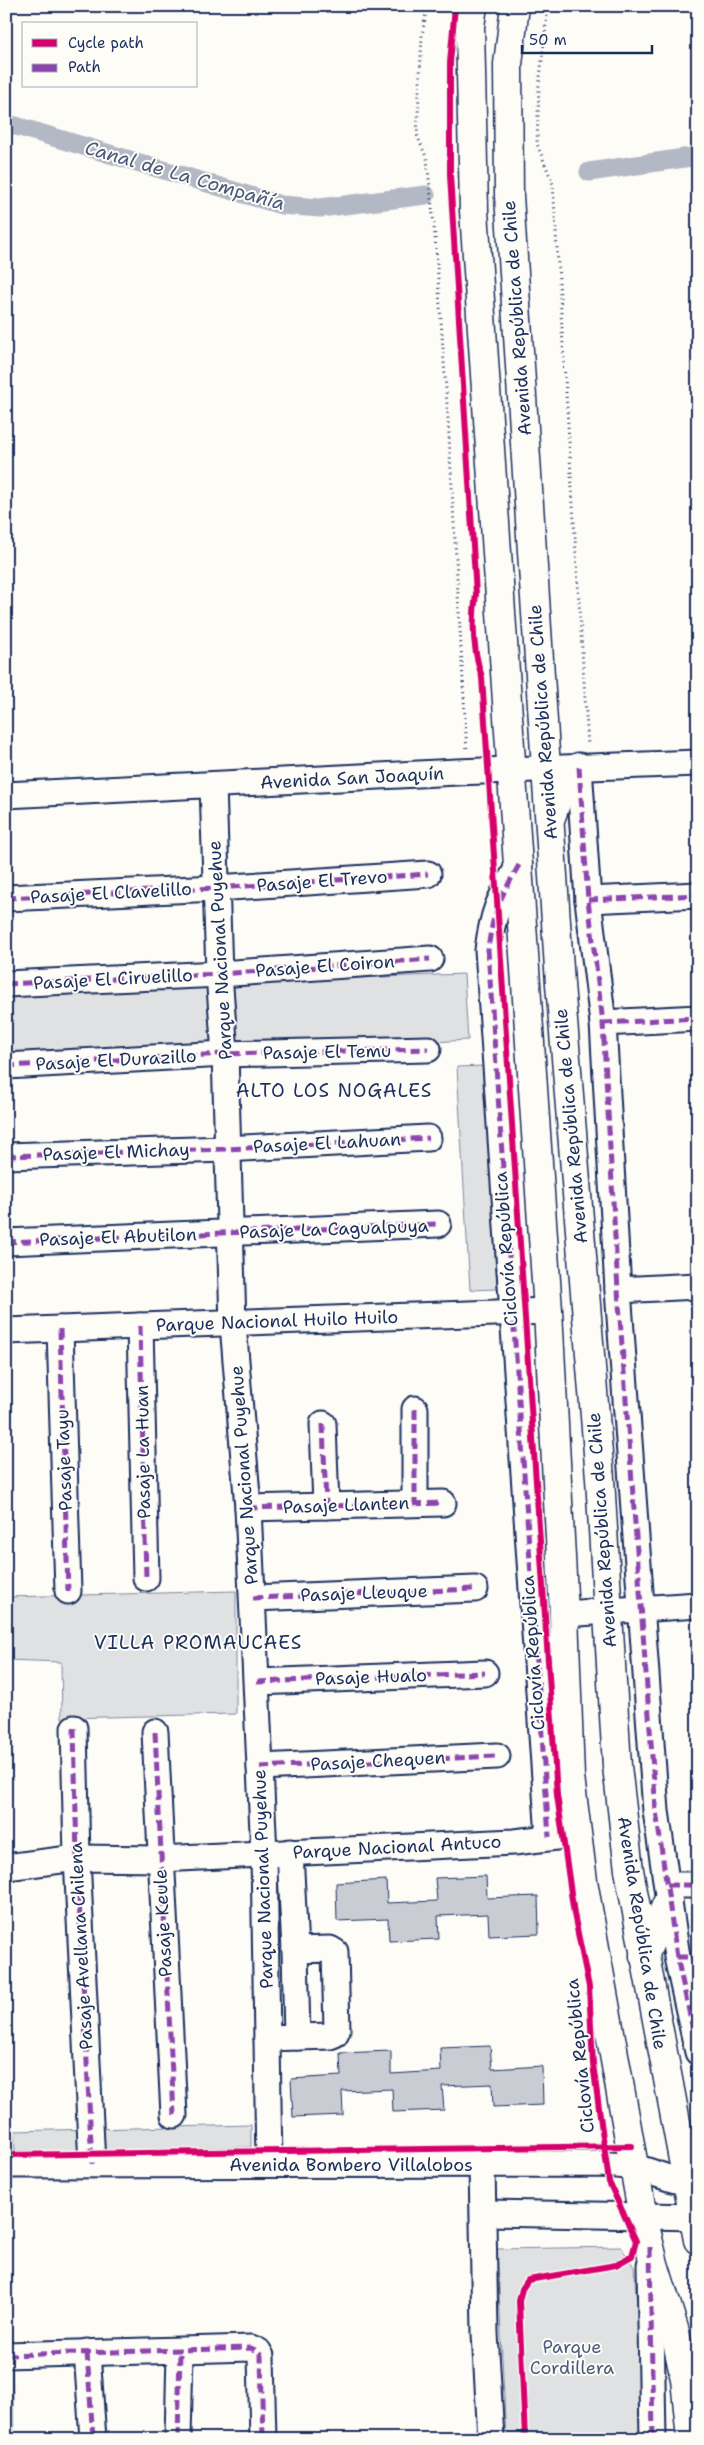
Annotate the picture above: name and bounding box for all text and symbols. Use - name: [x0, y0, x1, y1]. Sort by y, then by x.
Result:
- legend: [22, 22, 198, 88]
- scale bar: [522, 22, 652, 54]
- text: 50 m: [529, 30, 567, 50]
- text: Cycle path: [68, 33, 144, 53]
- text: Path: [68, 57, 101, 77]
- water label: Canal de La Compañía: [82, 135, 288, 216]
- street label: Avenida República de Chile: [497, 200, 537, 436]
- street label: Avenida República de Chile: [523, 604, 563, 840]
- street label: Avenida San Joaquín: [259, 761, 445, 795]
- street label: Parque Nacional Puyehue: [202, 840, 238, 1060]
- street label: Pasaje El Trevo: [256, 864, 388, 898]
- street label: Pasaje El Clavelillo: [30, 877, 192, 909]
- street label: Pasaje El Coiron: [255, 949, 395, 983]
- street label: Pasaje El Ciruelillo: [33, 963, 193, 995]
- street label: Avenida República de Chile: [549, 1008, 593, 1244]
- street label: Pasaje El Temu: [262, 1039, 392, 1065]
- street label: Pasaje El Durazillo: [35, 1044, 197, 1076]
- district label: ALTO LOS NOGALES: [236, 1078, 432, 1103]
- street label: Pasaje El Lahuan: [252, 1127, 402, 1159]
- street label: Pasaje El Michay: [42, 1137, 190, 1167]
- street label: Ciclovía República: [489, 1171, 523, 1327]
- street label: Pasaje La Cagualpuya: [239, 1214, 429, 1244]
- street label: Pasaje El Abutilon: [39, 1222, 197, 1252]
- street label: Parque Nacional Huilo Huilo: [155, 1305, 399, 1337]
- street label: Parque Nacional Puyehue: [224, 1365, 264, 1585]
- street label: Pasaje La Huan: [130, 1385, 156, 1519]
- street label: Pasaje Tayu: [50, 1409, 78, 1511]
- street label: Avenida República de Chile: [582, 1412, 622, 1648]
- street label: Pasaje Llanten: [282, 1491, 410, 1519]
- street label: Ciclovía República: [516, 1575, 550, 1731]
- street label: Pasaje Lleuque: [300, 1579, 428, 1607]
- district label: VILLA PROMAUCAES: [94, 1630, 302, 1655]
- street label: Pasaje Hualo: [315, 1663, 427, 1691]
- street label: Pasaje Chequen: [310, 1745, 446, 1777]
- street label: Parque Nacional Puyehue: [247, 1769, 279, 1989]
- street label: Avenida República de Chile: [612, 1815, 672, 2051]
- street label: Parque Nacional Antuco: [292, 1830, 502, 1864]
- street label: Pasaje Avellana Chilena: [64, 1841, 98, 2051]
- street label: Pasaje Keule: [148, 1868, 178, 1978]
- street label: Ciclovía República: [560, 1978, 600, 2134]
- street label: Avenida Bombero Villalobos: [229, 2153, 473, 2177]
- park label: Parque Cordillera: [530, 2335, 614, 2380]

